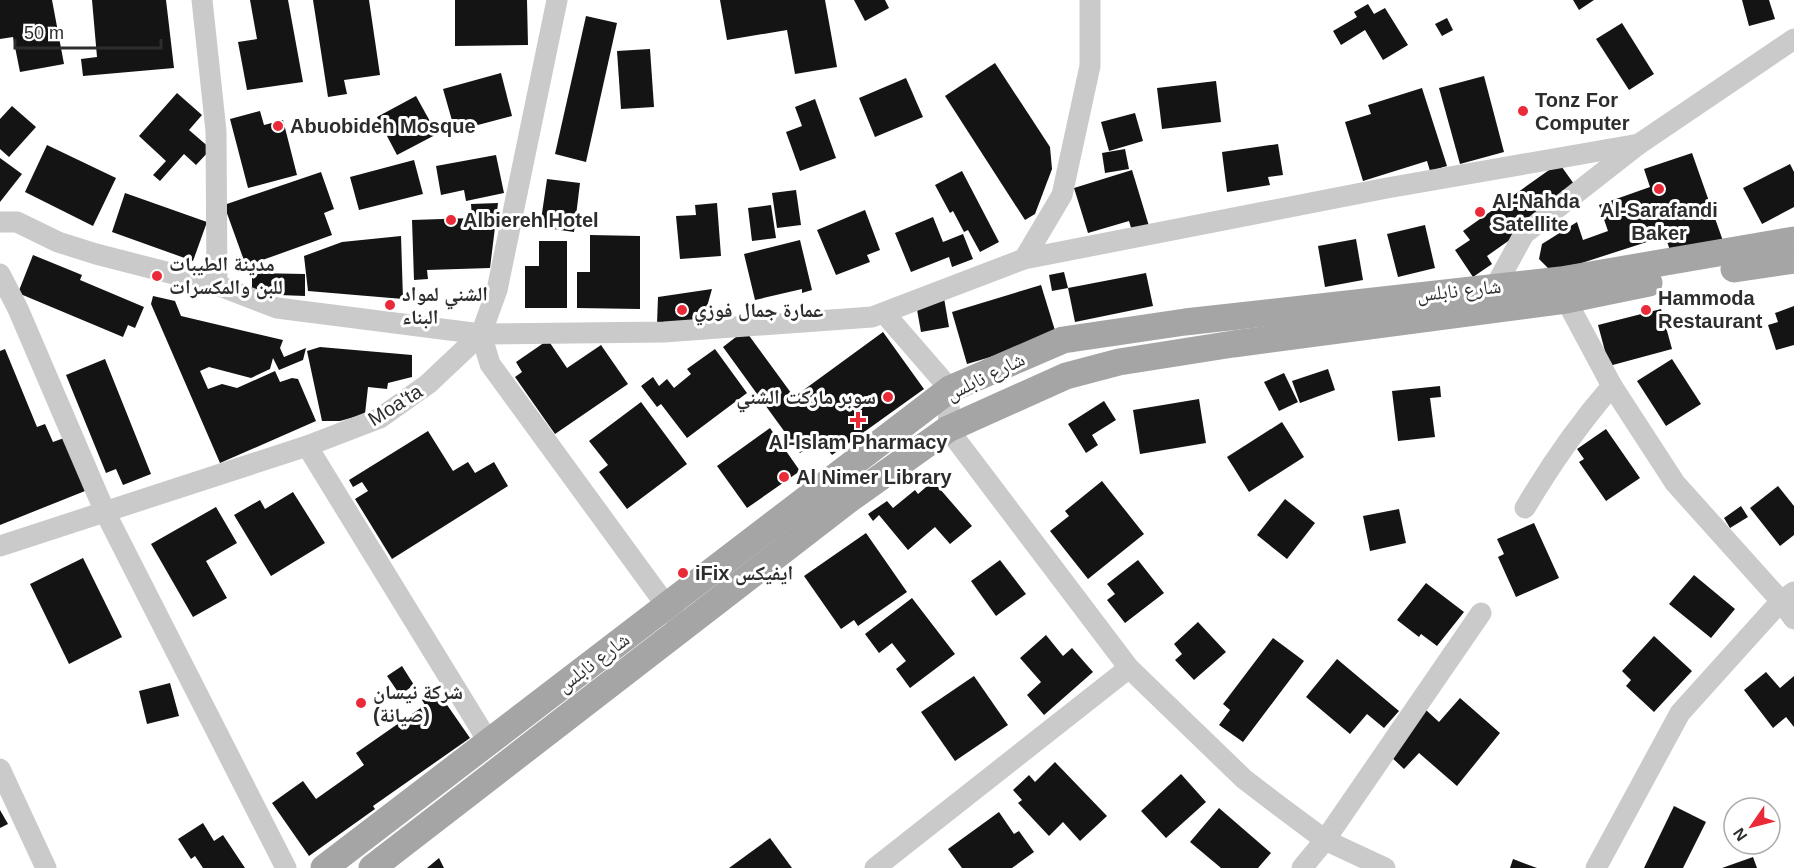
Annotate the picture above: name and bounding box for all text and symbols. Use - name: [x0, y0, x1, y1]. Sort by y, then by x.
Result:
- scale bar: [15, 12, 160, 50]
- text: 50 m: [24, 23, 64, 43]
- place label: Tonz For Computer: [1535, 89, 1630, 134]
- marker: Tonz For Computer: [1516, 104, 1530, 118]
- place label: Abuobideh Mosque: [290, 115, 476, 137]
- marker: Abuobideh Mosque: [271, 119, 285, 133]
- marker: Al-Sarafandi Baker: [1652, 182, 1666, 196]
- place label: Al-Nahda Satellite: [1492, 190, 1581, 235]
- place label: Al-Sarafandi Baker: [1600, 199, 1718, 244]
- marker: Al-Nahda Satellite: [1473, 205, 1487, 219]
- place label: Albiereh Hotel: [463, 209, 599, 231]
- marker: Albiereh Hotel: [444, 213, 458, 227]
- place label: مدينة الطيبات للبن والمكسرات: [169, 253, 283, 300]
- marker: مدينة الطيبات للبن والمكسرات: [150, 269, 164, 283]
- street label: شارع نابلس: [1416, 275, 1503, 307]
- place label: الشني لمواد البناء: [402, 283, 488, 329]
- place label: Hammoda Restaurant: [1658, 287, 1763, 332]
- marker: الشني لمواد البناء: [383, 298, 397, 312]
- place label: عمارة جمال فوزي: [694, 299, 823, 326]
- marker: عمارة جمال فوزي: [675, 303, 689, 317]
- marker: Hammoda Restaurant: [1639, 303, 1653, 317]
- street label: شارع نابلس: [942, 348, 1029, 406]
- street label: Moa'ta: [364, 379, 427, 430]
- place label: سوبر ماركت الشني: [736, 386, 876, 413]
- marker: سوبر ماركت الشني: [881, 390, 895, 404]
- marker: Al-Islam Pharmacy: [851, 413, 865, 427]
- place label: Al-Islam Pharmacy: [769, 431, 948, 453]
- place label: Al Nimer Library: [796, 466, 952, 488]
- marker: Al Nimer Library: [777, 470, 791, 484]
- place label: iFix ايفيكس: [695, 562, 793, 586]
- marker: iFix ايفيكس: [676, 566, 690, 580]
- street label: شارع نابلس: [552, 628, 635, 698]
- place label: شركة نيسان (صيانة): [373, 681, 463, 727]
- marker: شركة نيسان (صيانة): [354, 696, 368, 710]
- north arrow: [1722, 796, 1782, 856]
- text: N: [1730, 825, 1750, 844]

